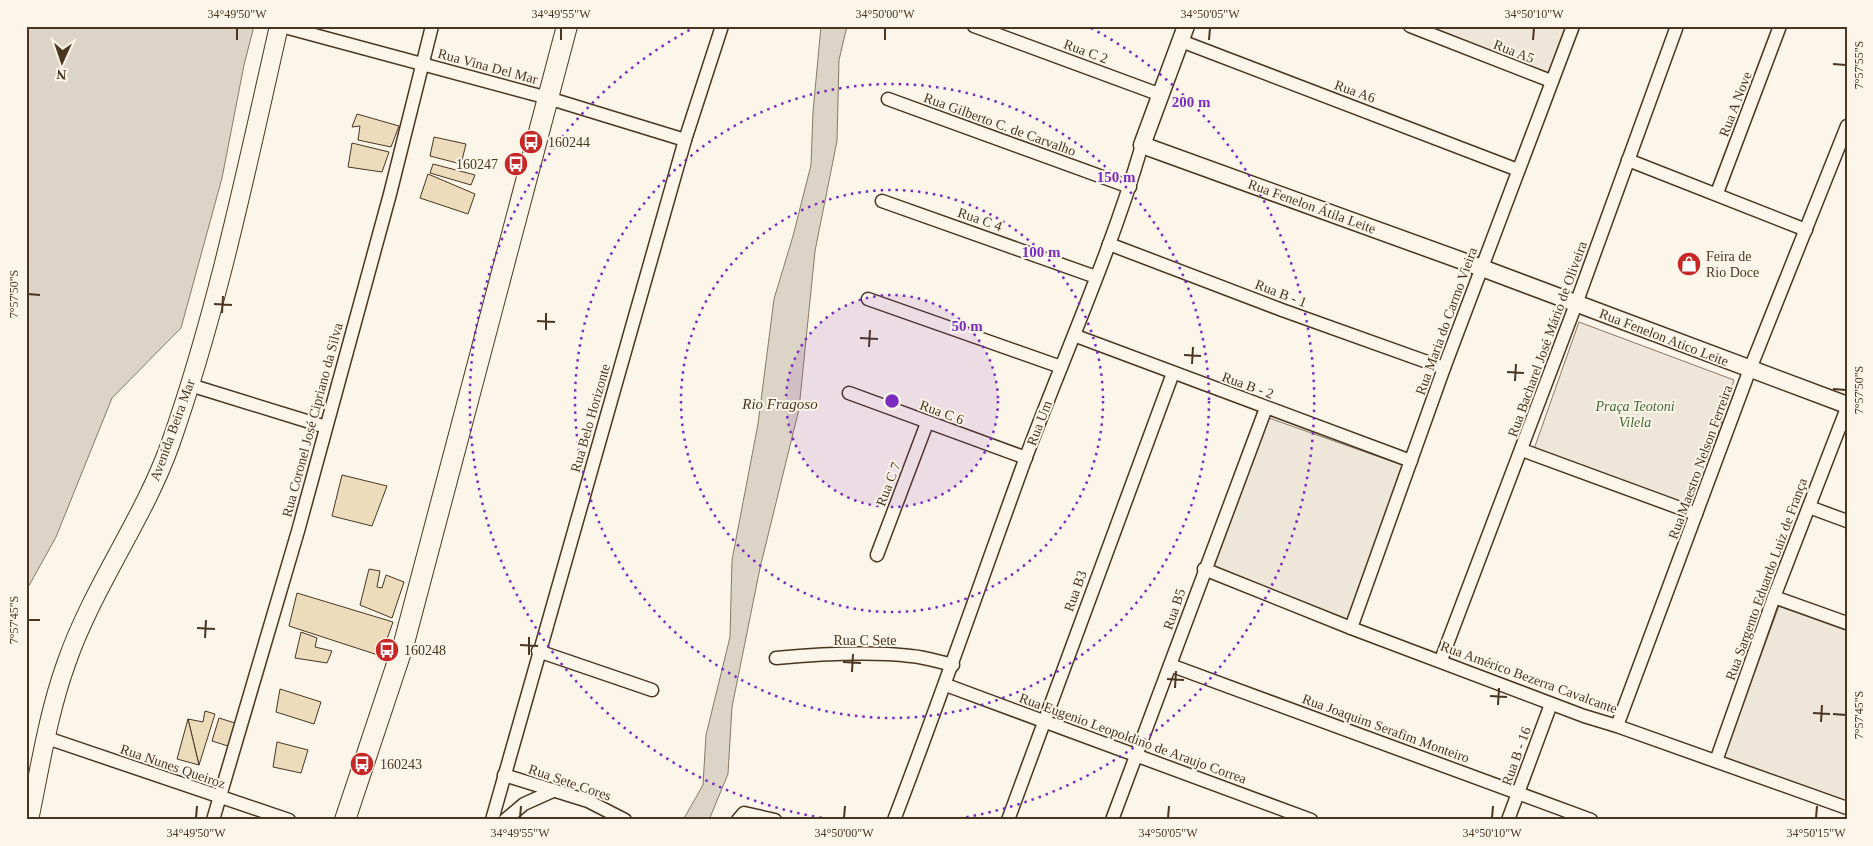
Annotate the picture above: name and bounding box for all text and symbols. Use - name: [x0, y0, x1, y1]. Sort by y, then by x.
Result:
- text: 34°49'50"W: [207, 7, 267, 21]
- text: 34°49'55"W: [531, 7, 591, 21]
- text: 34°50'00"W: [855, 7, 915, 21]
- text: 34°50'05"W: [1180, 7, 1240, 21]
- text: 34°50'10"W: [1504, 7, 1564, 21]
- street label: Rua C 2: [1062, 37, 1110, 66]
- street label: Rua A5: [1491, 37, 1536, 66]
- north arrow: [38, 38, 88, 88]
- text: 7°57'55"S: [1852, 41, 1866, 89]
- street label: Rua Vina Del Mar: [436, 46, 540, 87]
- text: N: [56, 67, 67, 82]
- street label: Rua A Nove: [1716, 70, 1755, 139]
- street label: Rua A6: [1332, 77, 1377, 106]
- street label: Rua Gilberto C. de Carvalho: [922, 90, 1078, 159]
- text: 200 m: [1172, 94, 1211, 110]
- bus stop icon: 160244: [518, 129, 544, 155]
- place label: 160244: [548, 135, 590, 150]
- bus stop icon: 160247: [503, 151, 529, 177]
- place label: 160247: [456, 157, 498, 172]
- text: 150 m: [1097, 169, 1136, 185]
- street label: Rua Fenelon Átila Leite: [1246, 175, 1378, 237]
- street label: Rua C 4: [956, 205, 1004, 234]
- street label: Rua Bacharel José Mário de Oliveira: [1505, 239, 1590, 439]
- text: 100 m: [1022, 244, 1061, 260]
- street label: Rua Maria do Carmo Vieira: [1413, 245, 1480, 397]
- place label: Feira de Rio Doce: [1706, 249, 1759, 280]
- shop icon: Feira de Rio Doce: [1676, 251, 1702, 277]
- text: 7°57'50"S: [7, 270, 21, 318]
- street label: Rua B - 1: [1253, 277, 1309, 310]
- street label: Rua Fenelon Atico Leite: [1597, 306, 1731, 369]
- text: 50 m: [951, 318, 983, 334]
- street label: Rua Coronel José Cipriano da Silva: [279, 321, 346, 519]
- street label: Rua Belo Horizonte: [568, 362, 613, 474]
- text: 7°57'50"S: [1852, 366, 1866, 414]
- street label: Rua B - 2: [1220, 369, 1276, 402]
- street label: Avenida Beira Mar: [147, 377, 198, 483]
- street label: Rua Maestro Nelson Ferreira: [1666, 382, 1736, 541]
- centre of rings: [883, 392, 901, 410]
- water label: Rio Fragoso: [741, 396, 818, 412]
- street label: Rua C 6: [918, 398, 966, 427]
- street label: Rua Um: [1024, 398, 1055, 448]
- park label: Praça Teotoni Vilela: [1594, 399, 1675, 430]
- street label: Rua C 7: [873, 460, 904, 508]
- street label: Rua Sargento Eduardo Luiz de França: [1723, 475, 1810, 682]
- street label: Rua B3: [1061, 569, 1090, 614]
- street label: Rua B5: [1160, 587, 1188, 632]
- text: 7°57'45"S: [7, 596, 21, 644]
- street label: Rua C Sete: [834, 633, 897, 648]
- bus stop icon: 160248: [374, 637, 400, 663]
- street label: Rua Américo Bezerra Cavalcante: [1438, 638, 1619, 716]
- place label: 160248: [404, 643, 446, 658]
- street label: Rua Eugenio Leopoldino de Araujo Correa: [1017, 690, 1249, 787]
- street label: Rua Joaquim Serafim Monteiro: [1300, 691, 1472, 766]
- text: 7°57'45"S: [1852, 691, 1866, 739]
- street label: Rua B - 16: [1499, 725, 1534, 787]
- street label: Rua Nunes Queiroz: [118, 741, 227, 792]
- bus stop icon: 160243: [349, 751, 375, 777]
- place label: 160243: [380, 757, 422, 772]
- street label: Rua Sete Cores: [527, 761, 613, 804]
- text: 34°49'50"W: [166, 826, 226, 840]
- text: 34°49'55"W: [490, 826, 550, 840]
- text: 34°50'00"W: [814, 826, 874, 840]
- text: 34°50'05"W: [1138, 826, 1198, 840]
- text: 34°50'10"W: [1462, 826, 1522, 840]
- text: 34°50'15"W: [1786, 826, 1846, 840]

